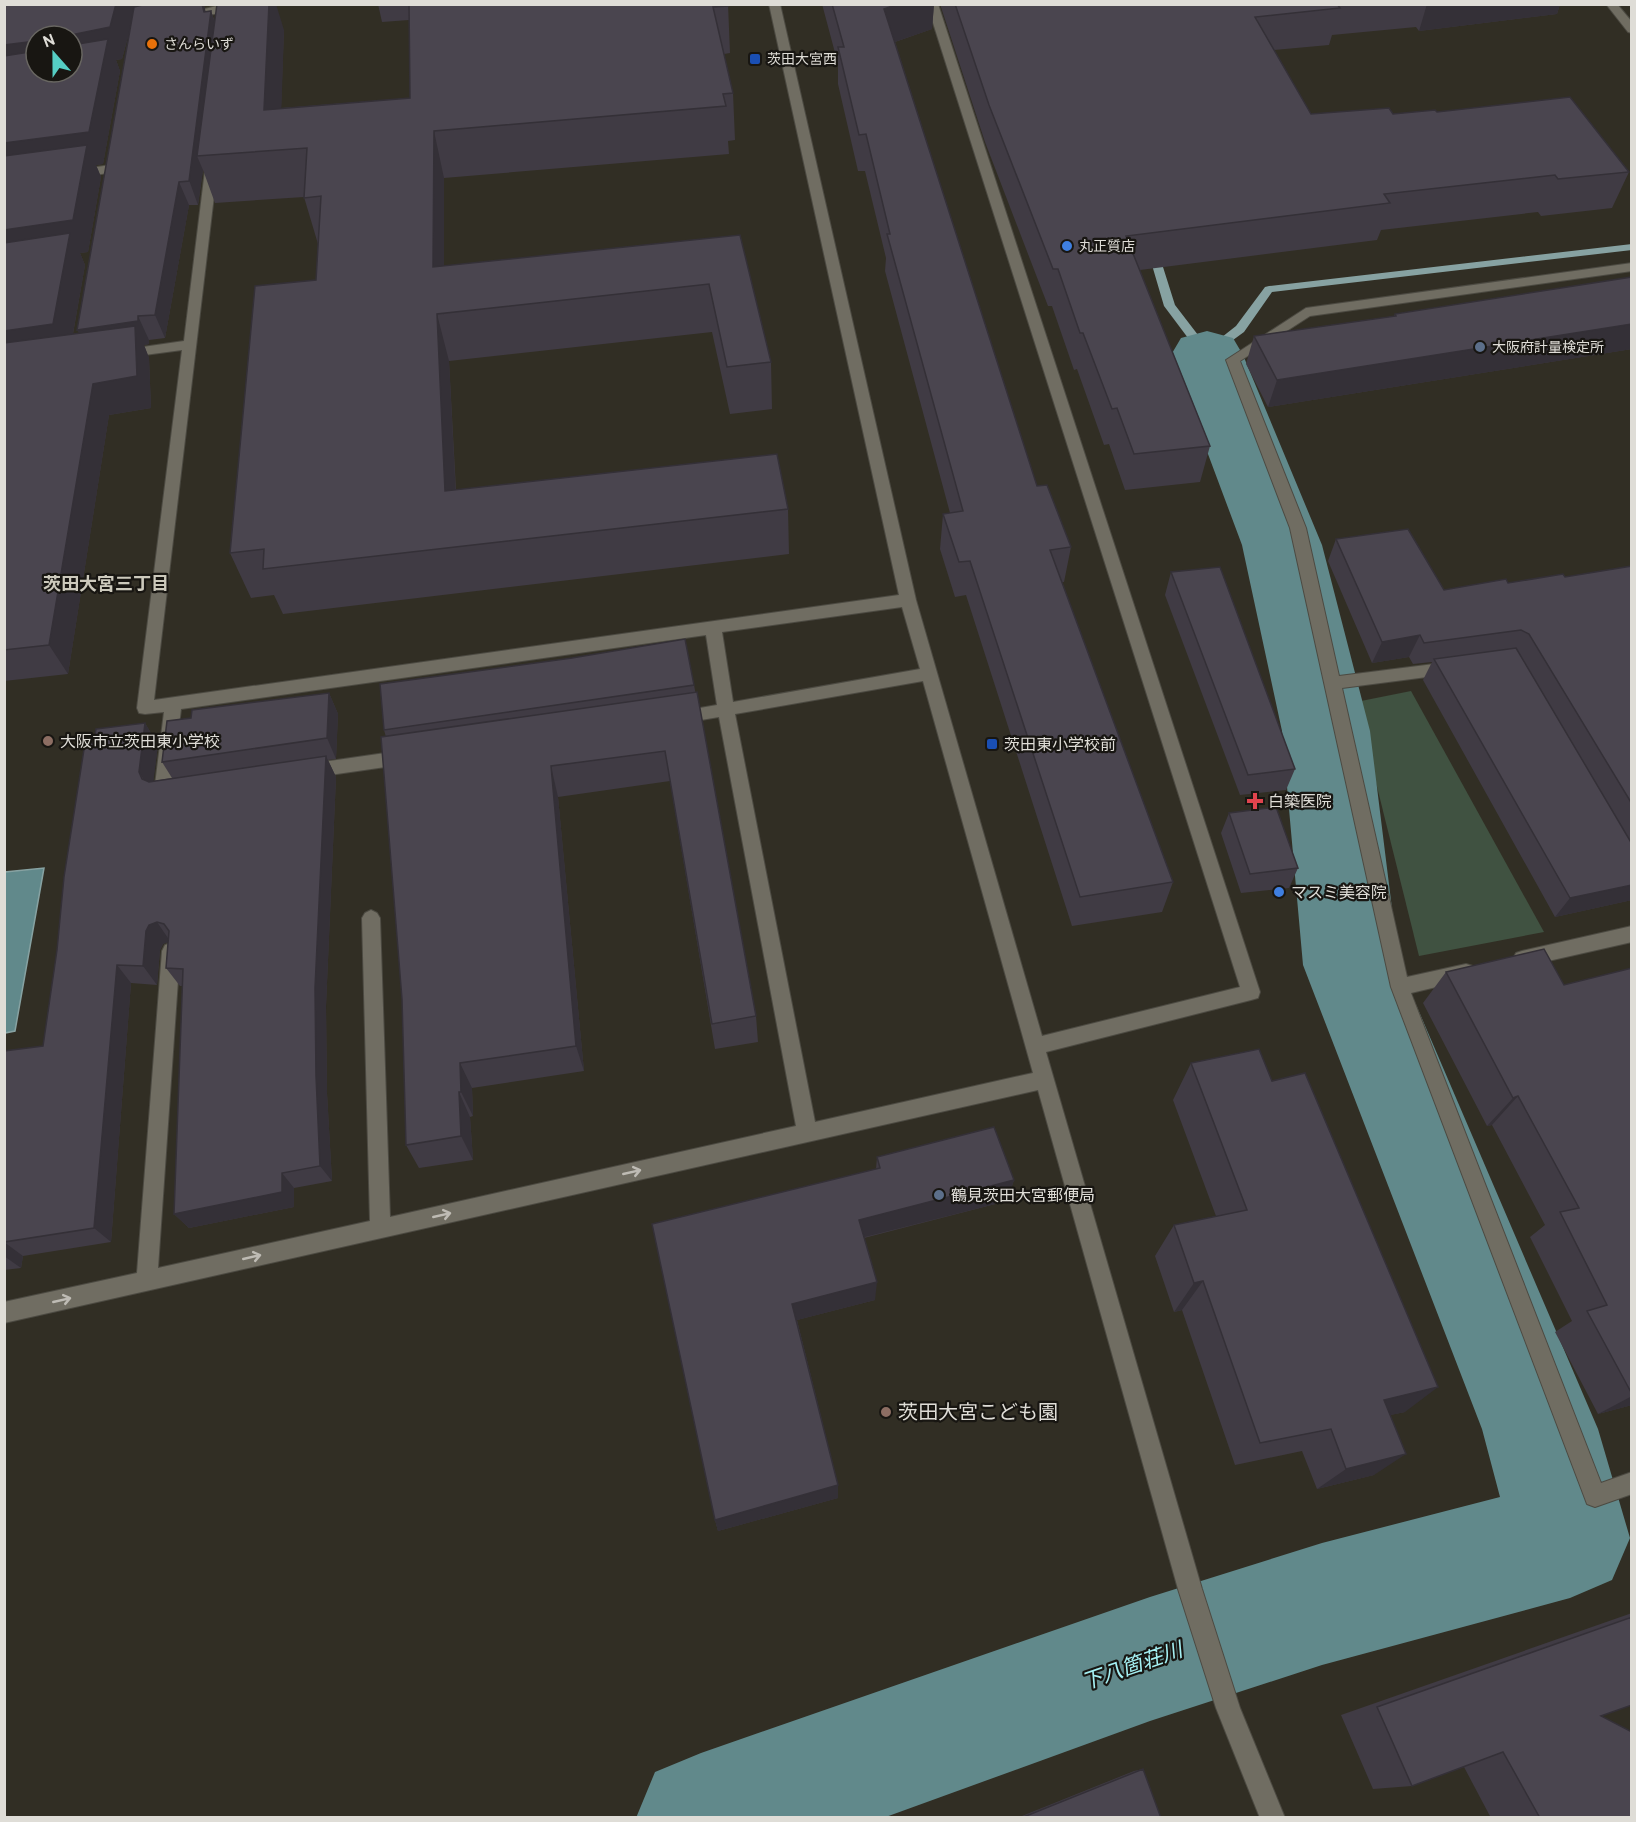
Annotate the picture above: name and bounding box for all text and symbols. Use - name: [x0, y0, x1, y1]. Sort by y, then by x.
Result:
- north arrow: [24, 24, 84, 84]
- text: N: [40, 30, 58, 53]
- marker: さんらいず: [145, 37, 159, 51]
- place label: さんらいず: [164, 37, 234, 54]
- marker: 茨田大宮西: [748, 52, 762, 66]
- place label: 茨田大宮西: [767, 52, 837, 69]
- marker: 丸正質店: [1060, 239, 1074, 253]
- place label: 丸正質店: [1079, 239, 1135, 256]
- marker: 大阪府計量検定所: [1473, 340, 1487, 354]
- place label: 大阪府計量検定所: [1492, 340, 1604, 357]
- district label: 茨田大宮三丁目: [43, 574, 169, 597]
- place label: 大阪市立茨田東小学校: [60, 733, 220, 753]
- marker: 大阪市立茨田東小学校: [41, 734, 55, 748]
- place label: 茨田東小学校前: [1004, 736, 1116, 756]
- marker: 茨田東小学校前: [985, 737, 999, 751]
- marker: 白築医院: [1246, 792, 1264, 810]
- place label: 白築医院: [1268, 793, 1332, 813]
- place label: マスミ美容院: [1291, 884, 1387, 904]
- marker: マスミ美容院: [1272, 885, 1286, 899]
- one-way arrow: [623, 1165, 642, 1177]
- place label: 鶴見茨田大宮郵便局: [951, 1187, 1095, 1207]
- marker: 鶴見茨田大宮郵便局: [932, 1188, 946, 1202]
- one-way arrow: [432, 1208, 451, 1220]
- one-way arrow: [242, 1251, 261, 1262]
- one-way arrow: [52, 1293, 71, 1305]
- place label: 茨田大宮こども園: [898, 1401, 1058, 1427]
- marker: 茨田大宮こども園: [879, 1405, 893, 1419]
- water label: 下八箇荘川: [1078, 1637, 1188, 1697]

